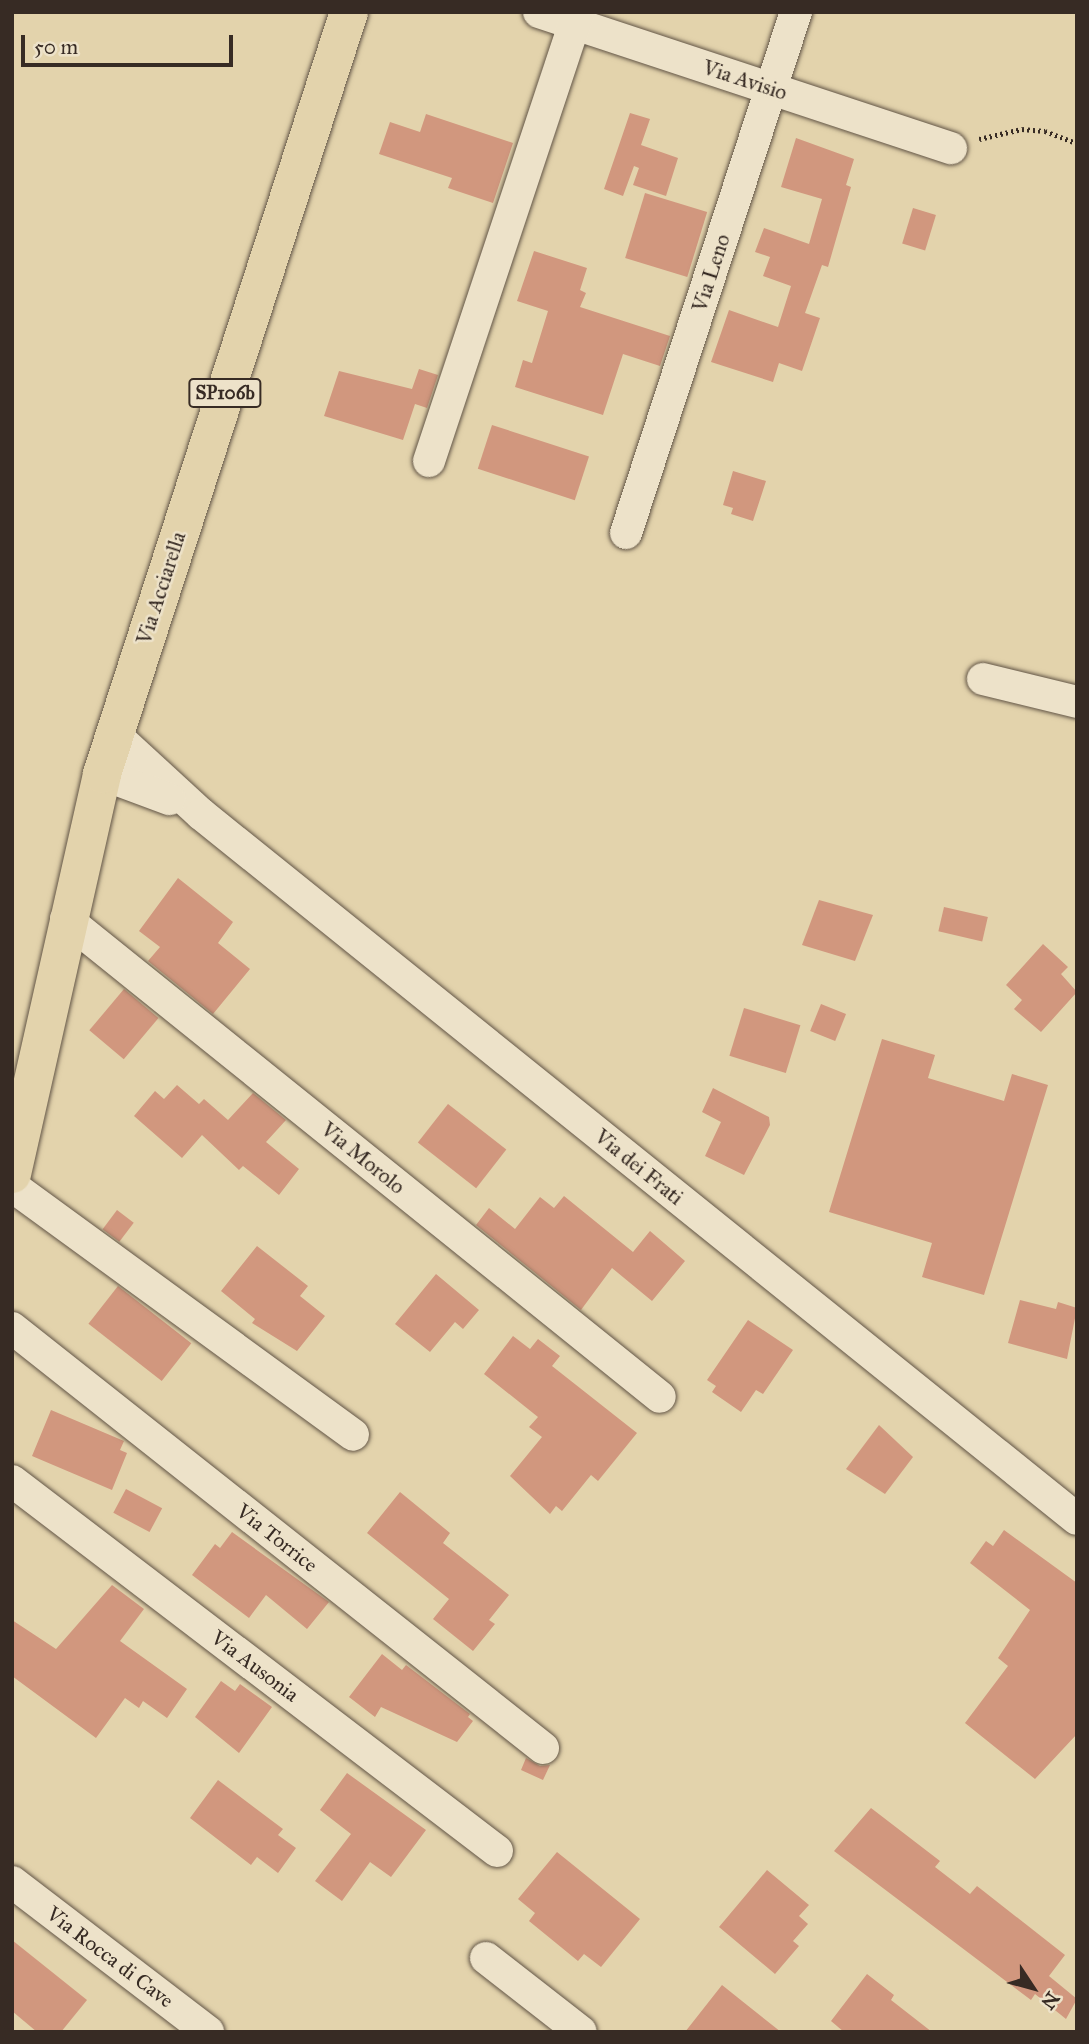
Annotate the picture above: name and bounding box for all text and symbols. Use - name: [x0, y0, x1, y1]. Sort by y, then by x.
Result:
- scale bar: [24, 21, 236, 65]
- text: 50 m: [34, 34, 78, 60]
- street label: Via Avisio: [700, 55, 790, 105]
- street label: Via Leno: [687, 231, 735, 315]
- road number: SP106b: [188, 378, 262, 408]
- street label: Via Acciarella: [131, 529, 191, 647]
- street label: Via Morolo: [316, 1117, 410, 1199]
- street label: Via dei Frati: [590, 1124, 688, 1210]
- street label: Via Torrice: [231, 1498, 323, 1578]
- street label: Via Ausonia: [206, 1625, 304, 1707]
- street label: Via Rocca di Cave: [41, 1901, 179, 2013]
- north arrow: [998, 1953, 1068, 2023]
- text: N: [1036, 1987, 1064, 2014]

